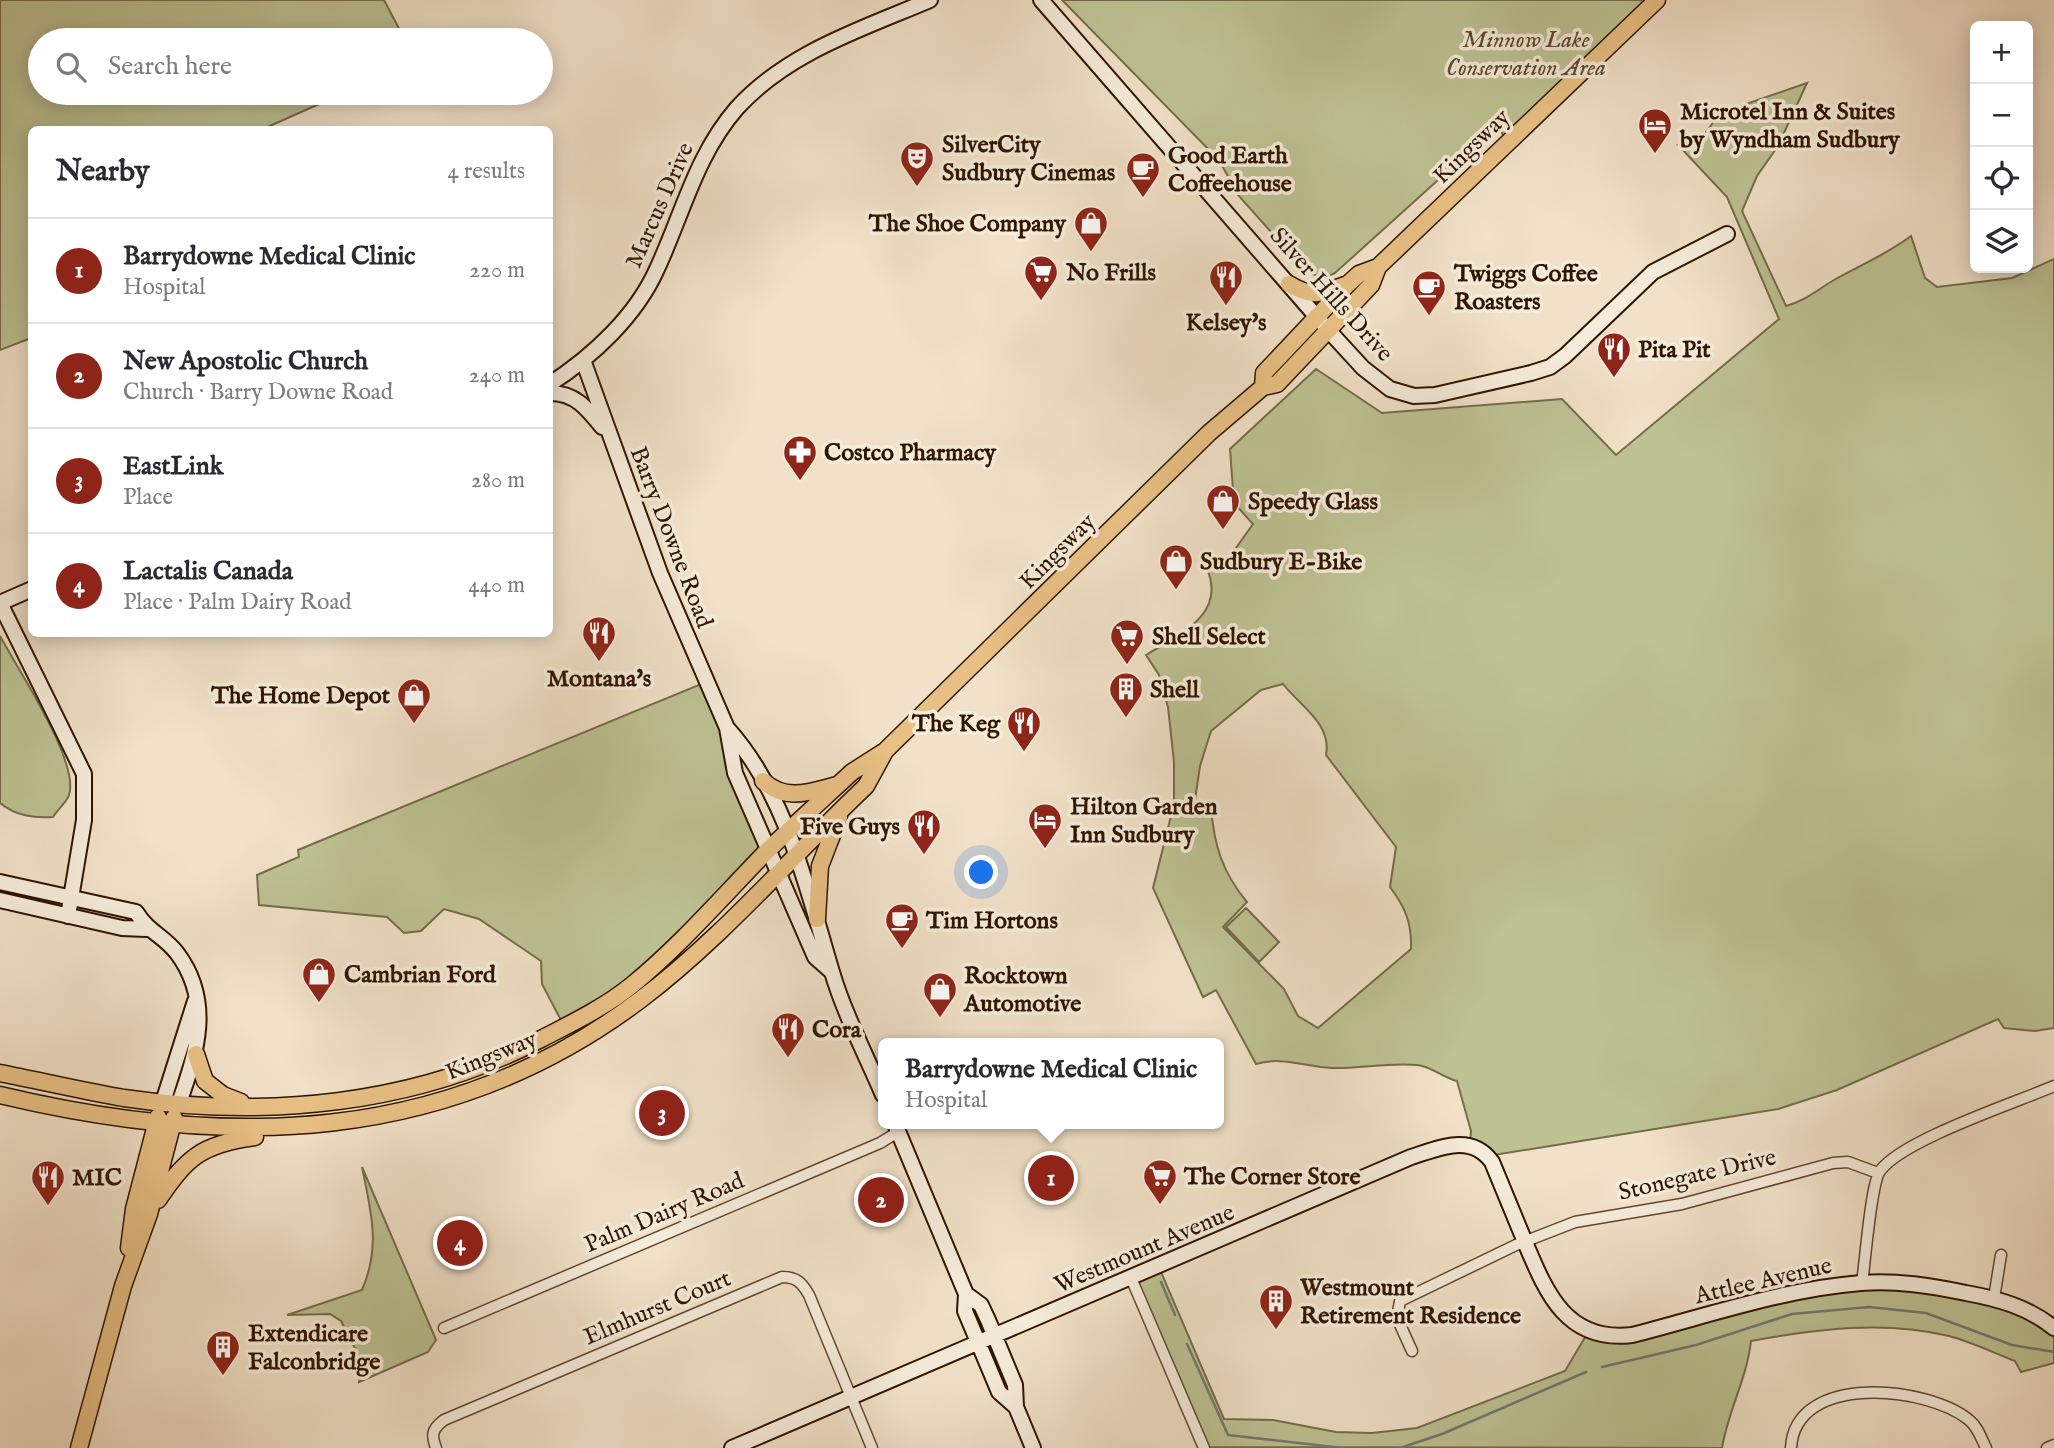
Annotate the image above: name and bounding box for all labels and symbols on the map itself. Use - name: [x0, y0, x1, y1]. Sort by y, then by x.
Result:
- park label: Minnow Lake Conservation Area: [1446, 25, 1606, 84]
- place label: Microtel Inn & Suites by Wyndham Sudbury: [1679, 97, 1901, 156]
- street label: Kingsway: [1427, 103, 1517, 191]
- hotel icon: Microtel Inn & Suites by Wyndham Sudbury: [1636, 106, 1674, 155]
- place label: SilverCity Sudbury Cinemas: [942, 130, 1116, 189]
- street label: Marcus Drive: [619, 138, 702, 273]
- theatre icon: SilverCity Sudbury Cinemas: [898, 139, 936, 188]
- place label: Good Earth Coffeehouse: [1168, 141, 1292, 200]
- cafe icon: Good Earth Coffeehouse: [1124, 150, 1162, 199]
- shop icon: The Shoe Company: [1072, 204, 1110, 253]
- place label: The Shoe Company: [868, 209, 1067, 240]
- street label: Silver Hills Drive: [1262, 221, 1399, 369]
- supermarket icon: No Frills: [1022, 253, 1060, 302]
- place label: No Frills: [1065, 258, 1157, 289]
- restaurant icon: Kelsey's: [1207, 258, 1245, 307]
- place label: Twiggs Coffee Roasters: [1453, 259, 1598, 318]
- cafe icon: Twiggs Coffee Roasters: [1410, 268, 1448, 317]
- place label: Kelsey's: [1185, 308, 1267, 339]
- restaurant icon: Pita Pit: [1595, 330, 1633, 379]
- place label: Pita Pit: [1638, 335, 1711, 366]
- pharmacy icon: Costco Pharmacy: [781, 433, 819, 482]
- place label: Costco Pharmacy: [824, 438, 997, 469]
- street label: Barry Downe Road: [622, 442, 720, 633]
- shop icon: Speedy Glass: [1204, 482, 1242, 531]
- place label: Speedy Glass: [1248, 487, 1379, 518]
- street label: Kingsway: [1013, 507, 1103, 597]
- shop icon: Sudbury E-Bike: [1157, 542, 1195, 591]
- place label: Sudbury E-Bike: [1200, 547, 1362, 578]
- restaurant icon: Montana's: [580, 614, 618, 663]
- supermarket icon: Shell Select: [1108, 617, 1146, 666]
- place label: Shell Select: [1152, 622, 1267, 653]
- place label: Montana's: [547, 664, 652, 695]
- building icon: Shell: [1107, 670, 1145, 719]
- place label: Shell: [1150, 675, 1200, 706]
- shop icon: The Home Depot: [395, 676, 433, 725]
- place label: The Home Depot: [210, 681, 391, 712]
- restaurant icon: The Keg: [1005, 704, 1043, 753]
- place label: The Keg: [911, 709, 1001, 740]
- place label: Hilton Garden Inn Sudbury: [1070, 792, 1218, 851]
- hotel icon: Hilton Garden Inn Sudbury: [1026, 801, 1064, 850]
- restaurant icon: Five Guys: [905, 807, 943, 856]
- place label: Five Guys: [800, 812, 901, 843]
- your location: [964, 855, 998, 889]
- cafe icon: Tim Hortons: [883, 901, 921, 950]
- place label: Tim Hortons: [925, 906, 1058, 937]
- shop icon: Cambrian Ford: [300, 955, 338, 1004]
- place label: Cambrian Ford: [344, 960, 497, 991]
- place label: Rocktown Automotive: [963, 961, 1081, 1020]
- shop icon: Rocktown Automotive: [921, 970, 959, 1019]
- restaurant icon: Cora: [769, 1010, 807, 1059]
- place label: Cora: [812, 1015, 862, 1046]
- street label: Kingsway: [441, 1024, 542, 1089]
- pin: 3: [639, 1087, 685, 1139]
- street label: Stonegate Drive: [1615, 1142, 1779, 1209]
- pin: 1: [1028, 1152, 1074, 1204]
- supermarket icon: The Corner Store: [1141, 1157, 1179, 1206]
- restaurant icon: MIC: [29, 1158, 67, 1207]
- place label: The Corner Store: [1183, 1162, 1360, 1193]
- place label: MIC: [72, 1163, 122, 1194]
- street label: Palm Dairy Road: [580, 1166, 749, 1261]
- pin: 2: [858, 1174, 904, 1226]
- street label: Westmount Avenue: [1050, 1197, 1239, 1301]
- pin: 4: [437, 1217, 483, 1269]
- street label: Attlee Avenue: [1691, 1251, 1835, 1313]
- street label: Elmhurst Court: [579, 1263, 736, 1353]
- place label: Westmount Retirement Residence: [1299, 1273, 1521, 1332]
- building icon: Westmount Retirement Residence: [1257, 1282, 1295, 1331]
- place label: Extendicare Falconbridge: [248, 1319, 380, 1378]
- building icon: Extendicare Falconbridge: [204, 1328, 242, 1377]

